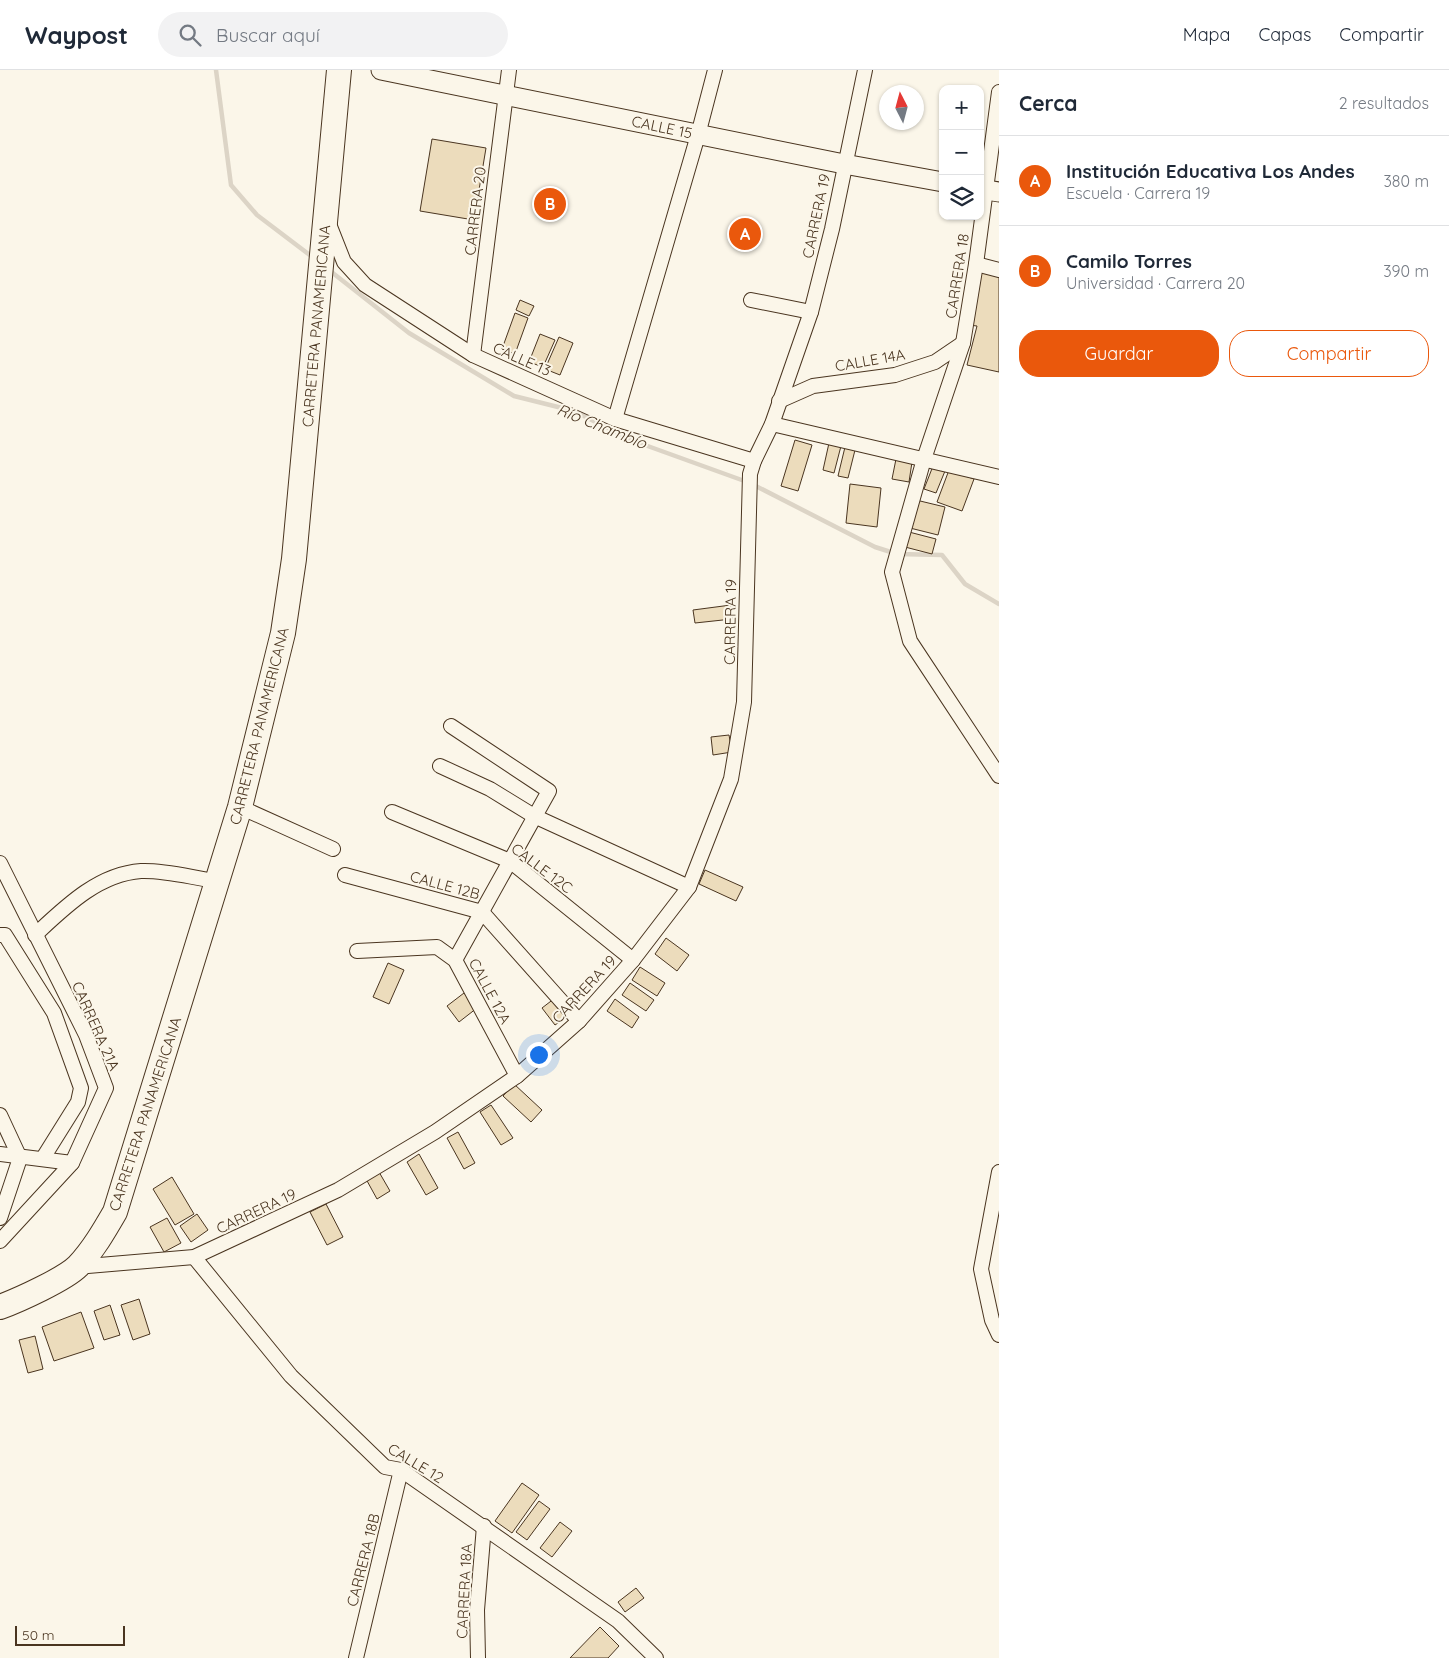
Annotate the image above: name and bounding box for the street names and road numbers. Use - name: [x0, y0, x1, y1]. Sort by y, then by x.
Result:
- street label: CALLE 15: [630, 111, 694, 143]
- street label: CARRERA 20: [460, 166, 490, 256]
- street label: CARRERA 19: [798, 172, 834, 260]
- street label: CARRETERA PANAMERICANA: [298, 224, 334, 428]
- street label: CARRERA 18: [941, 232, 973, 320]
- street label: CALLE 13: [490, 338, 554, 380]
- street label: CALLE 14A: [833, 344, 907, 376]
- street label: CARRERA 19: [720, 579, 740, 665]
- street label: CARRETERA PANAMERICANA: [225, 625, 293, 827]
- street label: CALLE 12C: [508, 839, 577, 897]
- street label: CALLE 12B: [408, 867, 482, 904]
- street label: CARRERA 19: [548, 951, 620, 1027]
- street label: CALLE 12A: [465, 955, 515, 1027]
- street label: CARRERA 21A: [68, 978, 124, 1074]
- street label: CARRETERA PANAMERICANA: [105, 1014, 186, 1214]
- street label: CARRERA 19: [213, 1184, 299, 1238]
- street label: CALLE 12: [385, 1439, 447, 1487]
- street label: CARRERA 18B: [342, 1511, 384, 1609]
- street label: CARRERA 18A: [452, 1543, 476, 1639]

